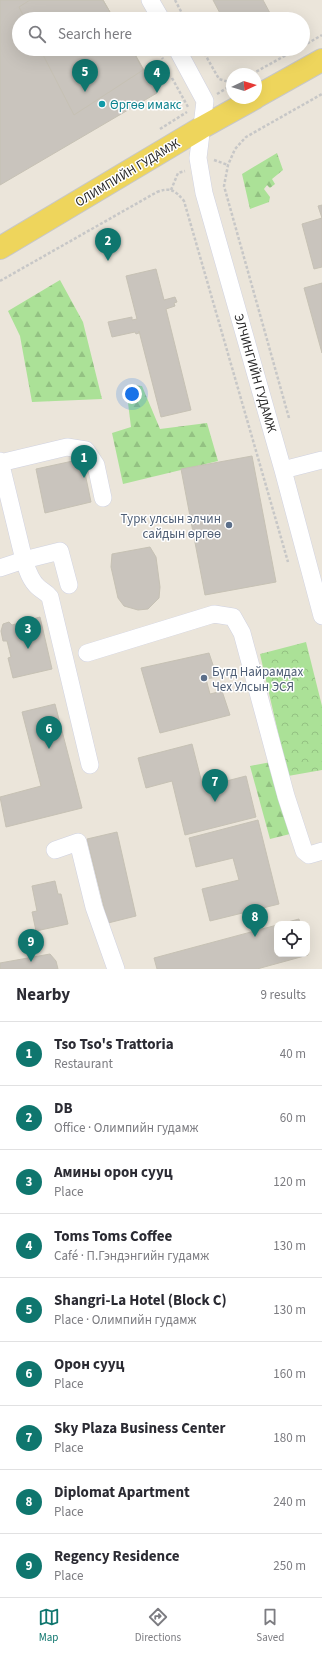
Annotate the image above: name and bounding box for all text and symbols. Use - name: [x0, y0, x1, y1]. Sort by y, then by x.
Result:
- search box: [12, 12, 310, 56]
- icon: search: [26, 23, 48, 45]
- text: Search here: [58, 24, 132, 45]
- pin: 5: [72, 59, 98, 92]
- pin: 4: [144, 60, 170, 93]
- north arrow: [226, 68, 262, 104]
- place label: Өргөө имакс: [110, 96, 182, 114]
- marker: Өргөө имакс: [97, 99, 107, 109]
- street label: ОЛИМПИЙН ГУДАМЖ: [72, 134, 183, 211]
- pin: 2: [95, 228, 121, 261]
- street label: ЭЛЧИНГИЙН ГУДАМЖ: [229, 312, 281, 435]
- your location: [122, 384, 142, 404]
- pin: 1: [71, 445, 97, 478]
- place label: Турк улсын элчин сайдын өргөө: [121, 510, 221, 543]
- marker: Турк улсын элчин сайдын өргөө: [224, 520, 234, 530]
- pin: 3: [15, 616, 41, 649]
- place label: Бүгд Найрамдах Чех Улсын ЭСЯ: [212, 663, 303, 696]
- marker: Бүгд Найрамдах Чех Улсын ЭСЯ: [199, 673, 209, 683]
- pin: 6: [36, 716, 62, 749]
- pin: 7: [202, 769, 228, 802]
- pin: 8: [242, 904, 268, 937]
- map controls: [274, 921, 310, 957]
- button: locate: [274, 921, 310, 957]
- pin: 9: [18, 929, 44, 962]
- text: Nearby: [16, 983, 70, 1007]
- text: 9 results: [261, 986, 306, 1004]
- text: Tso Tso's Trattoria: [54, 1034, 174, 1055]
- text: 1: [26, 1045, 32, 1063]
- text: 40 m: [280, 1045, 306, 1063]
- text: Restaurant: [54, 1055, 113, 1073]
- text: DB: [54, 1098, 73, 1119]
- text: 2: [26, 1109, 32, 1127]
- text: 60 m: [280, 1109, 306, 1127]
- text: Office · Олимпийн гудамж: [54, 1119, 199, 1137]
- text: Амины орон сууц: [54, 1162, 173, 1183]
- text: 3: [26, 1173, 32, 1191]
- text: 120 m: [273, 1173, 306, 1191]
- text: Place: [54, 1183, 83, 1201]
- text: Toms Toms Coffee: [54, 1226, 172, 1247]
- text: 4: [26, 1237, 32, 1255]
- text: 130 m: [273, 1237, 306, 1255]
- text: Café · П.Гэндэнгийн гудамж: [54, 1247, 209, 1265]
- text: Shangri-La Hotel (Block C): [54, 1290, 227, 1311]
- text: 5: [26, 1301, 32, 1319]
- text: 130 m: [273, 1301, 306, 1319]
- text: Place · Олимпийн гудамж: [54, 1311, 196, 1329]
- text: Орон сууц: [54, 1354, 125, 1375]
- text: 6: [26, 1365, 32, 1383]
- text: 160 m: [273, 1365, 306, 1383]
- text: Place: [54, 1375, 83, 1393]
- text: Sky Plaza Business Center: [54, 1418, 225, 1439]
- text: 7: [26, 1429, 32, 1447]
- text: 180 m: [273, 1429, 306, 1447]
- text: Place: [54, 1439, 83, 1457]
- text: Diplomat Apartment: [54, 1482, 190, 1503]
- text: 8: [26, 1493, 32, 1511]
- text: 240 m: [273, 1493, 306, 1511]
- text: Place: [54, 1503, 83, 1521]
- text: Regency Residence: [54, 1546, 180, 1567]
- text: 9: [26, 1557, 32, 1575]
- text: 250 m: [273, 1557, 306, 1575]
- text: Place: [54, 1567, 83, 1585]
- tab: Map: [38, 1606, 60, 1645]
- tab: Directions: [135, 1606, 181, 1645]
- tab: Saved: [256, 1606, 284, 1645]

